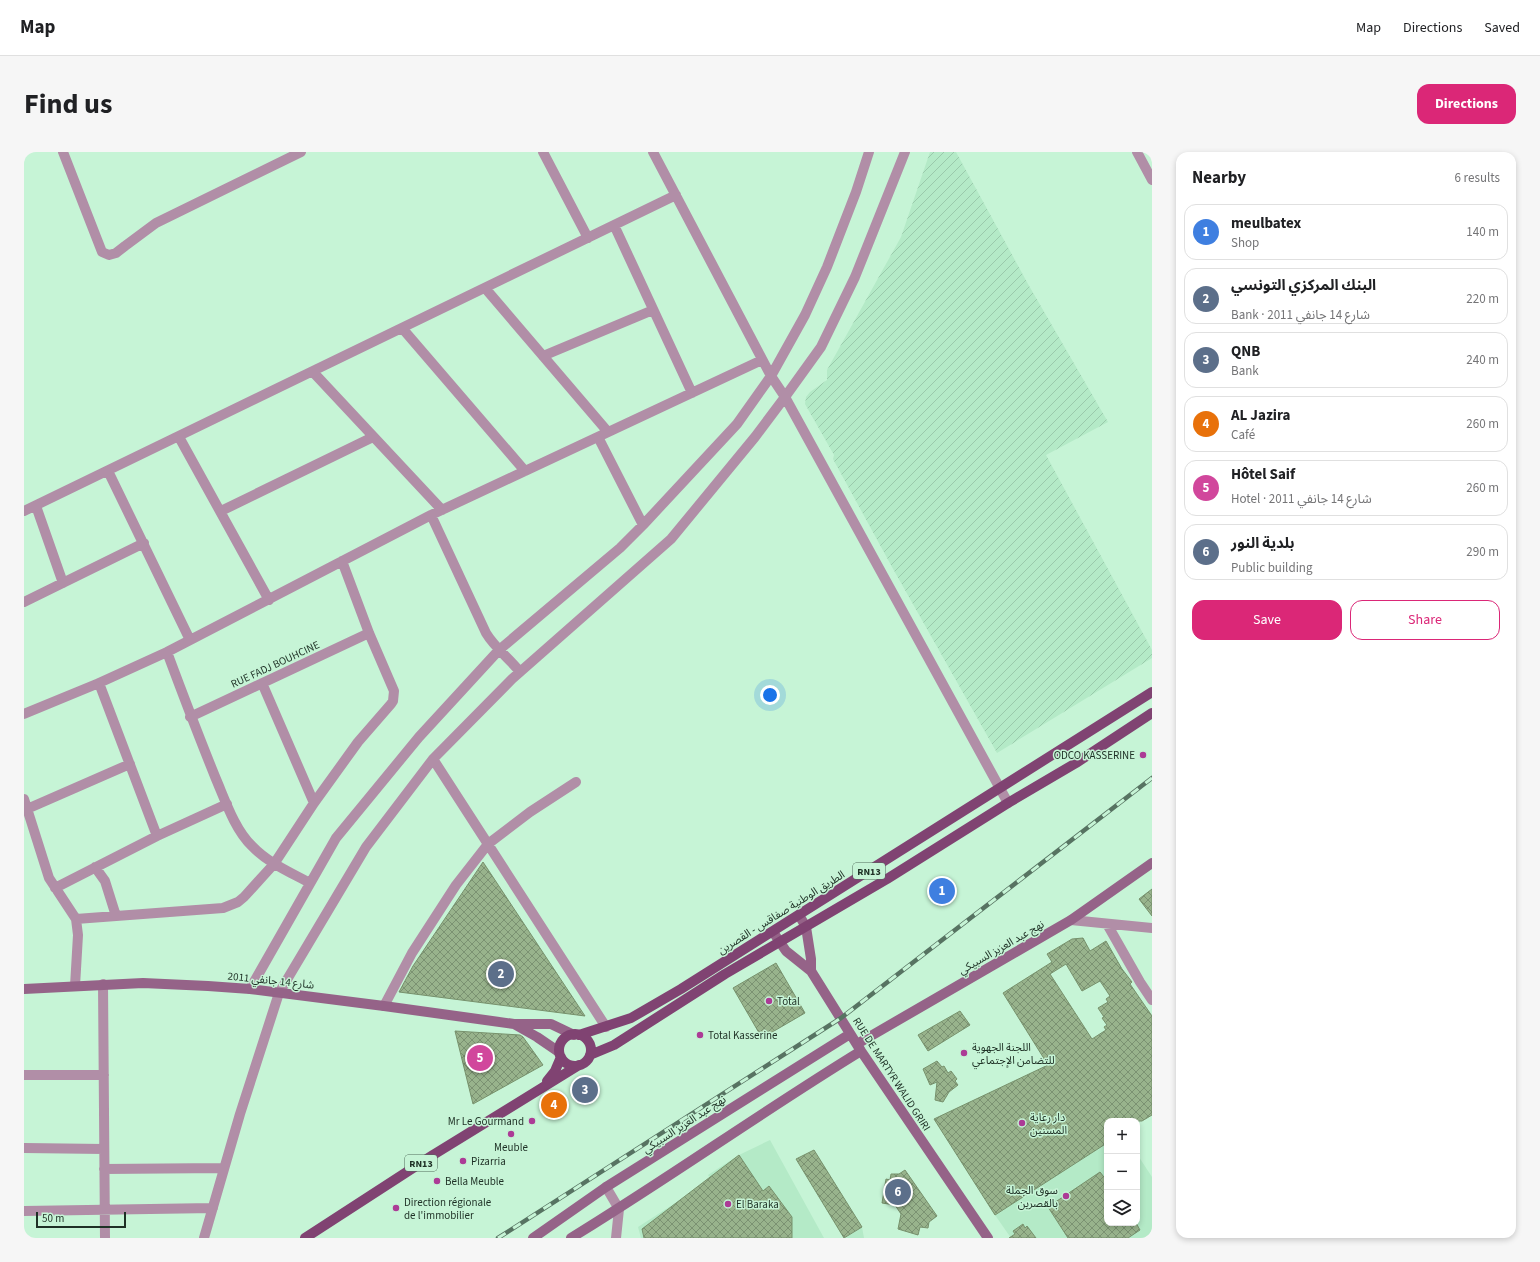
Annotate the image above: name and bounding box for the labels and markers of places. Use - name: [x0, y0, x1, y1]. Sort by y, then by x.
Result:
- place label: ODCO KASSERINE: [1054, 748, 1135, 763]
- marker: ODCO KASSERINE: [1138, 750, 1148, 760]
- pin: 1: [929, 876, 955, 906]
- pin: 2: [488, 959, 514, 989]
- place label: Total: [777, 994, 800, 1009]
- marker: Total: [764, 996, 774, 1006]
- place label: Total Kasserine: [708, 1028, 778, 1043]
- marker: Total Kasserine: [695, 1030, 705, 1040]
- place label: اللجنة الجهوية للتضامن الإجتماعي: [972, 1040, 1055, 1070]
- pin: 5: [467, 1043, 493, 1073]
- marker: اللجنة الجهوية للتضامن الإجتماعي: [959, 1048, 969, 1058]
- pin: 3: [572, 1075, 598, 1105]
- pin: 4: [541, 1090, 567, 1120]
- place label: دار رعاية المسنين: [1030, 1110, 1067, 1138]
- place label: Mr Le Gourmand: [448, 1114, 524, 1129]
- marker: Mr Le Gourmand: [527, 1116, 537, 1126]
- marker: دار رعاية المسنين: [1017, 1118, 1027, 1128]
- marker: Meuble: [506, 1129, 516, 1139]
- place label: Meuble: [494, 1140, 528, 1155]
- place label: Pizarria: [471, 1154, 506, 1169]
- marker: Pizarria: [458, 1156, 468, 1166]
- place label: Bella Meuble: [445, 1174, 505, 1189]
- marker: Bella Meuble: [432, 1176, 442, 1186]
- pin: 6: [885, 1177, 911, 1207]
- place label: سوق الجملة بالقصرين: [1006, 1183, 1058, 1211]
- marker: سوق الجملة بالقصرين: [1061, 1191, 1071, 1201]
- place label: Direction régionale de l'immobilier: [404, 1195, 492, 1223]
- place label: El Baraka: [736, 1197, 779, 1212]
- marker: El Baraka: [723, 1199, 733, 1209]
- marker: Direction régionale de l'immobilier: [391, 1203, 401, 1213]

